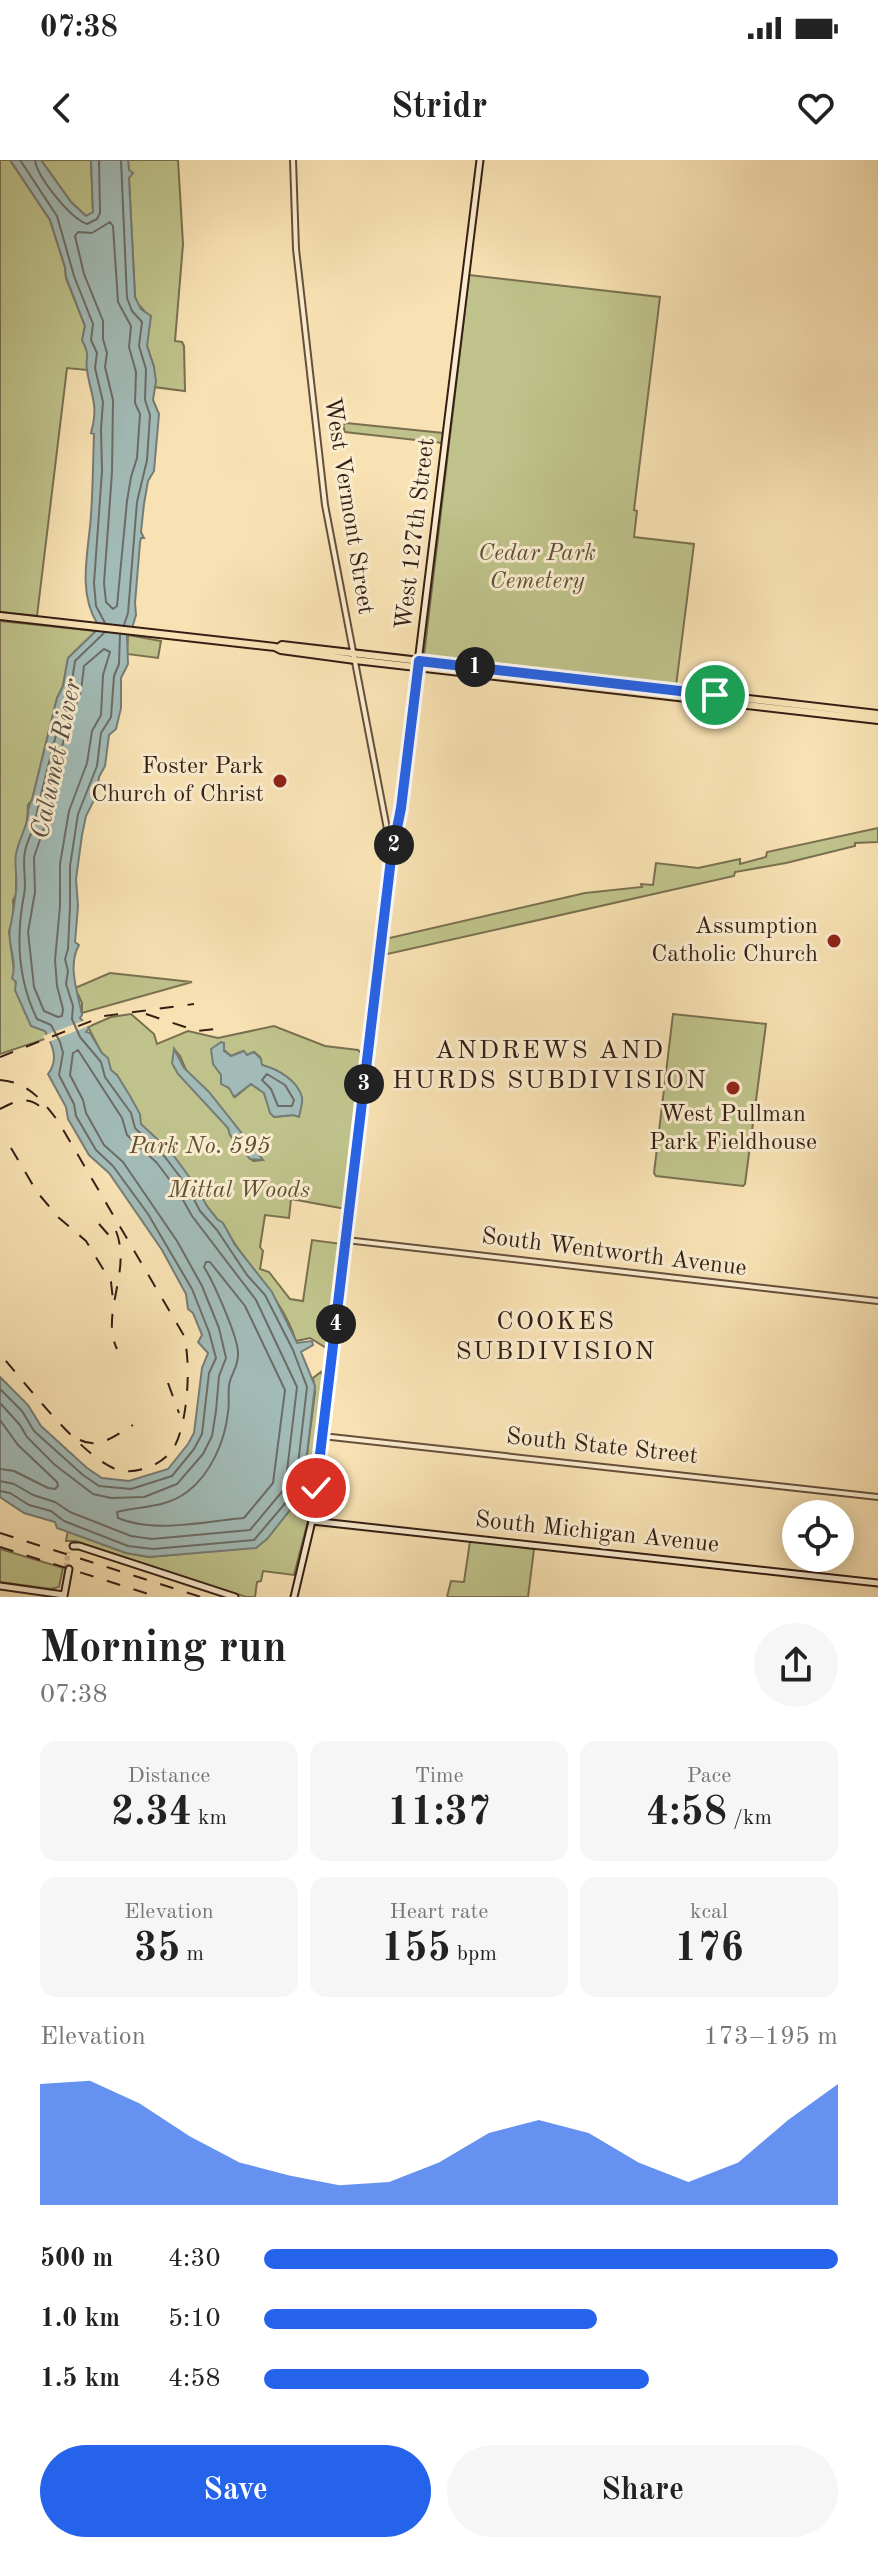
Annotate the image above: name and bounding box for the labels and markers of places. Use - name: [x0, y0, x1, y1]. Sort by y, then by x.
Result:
- pin: 1: [455, 647, 495, 687]
- pin: [681, 661, 749, 729]
- place label: Foster Park Church of Christ: [91, 755, 264, 807]
- marker: Foster Park Church of Christ: [271, 772, 289, 790]
- pin: 2: [374, 825, 414, 865]
- place label: Assumption Catholic Church: [651, 915, 818, 967]
- marker: Assumption Catholic Church: [825, 932, 843, 950]
- pin: 3: [344, 1064, 384, 1104]
- marker: West Pullman Park Fieldhouse: [724, 1079, 742, 1097]
- place label: West Pullman Park Fieldhouse: [649, 1103, 817, 1155]
- pin: 4: [316, 1304, 356, 1344]
- pin: [282, 1454, 350, 1522]

